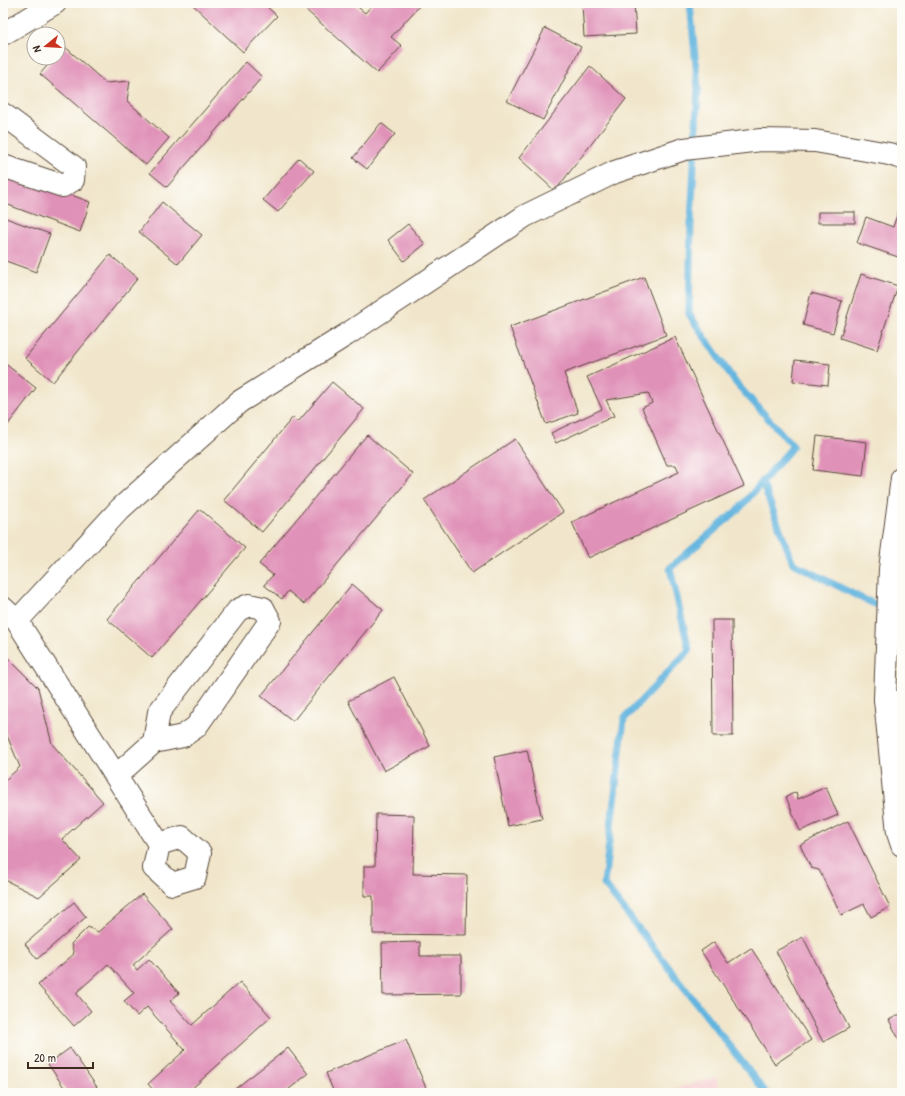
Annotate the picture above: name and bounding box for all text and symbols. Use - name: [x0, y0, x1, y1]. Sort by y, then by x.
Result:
- north arrow: [26, 26, 66, 66]
- text: N: [29, 44, 44, 54]
- scale bar: [28, 1044, 93, 1070]
- text: 20 m: [34, 1049, 56, 1066]

